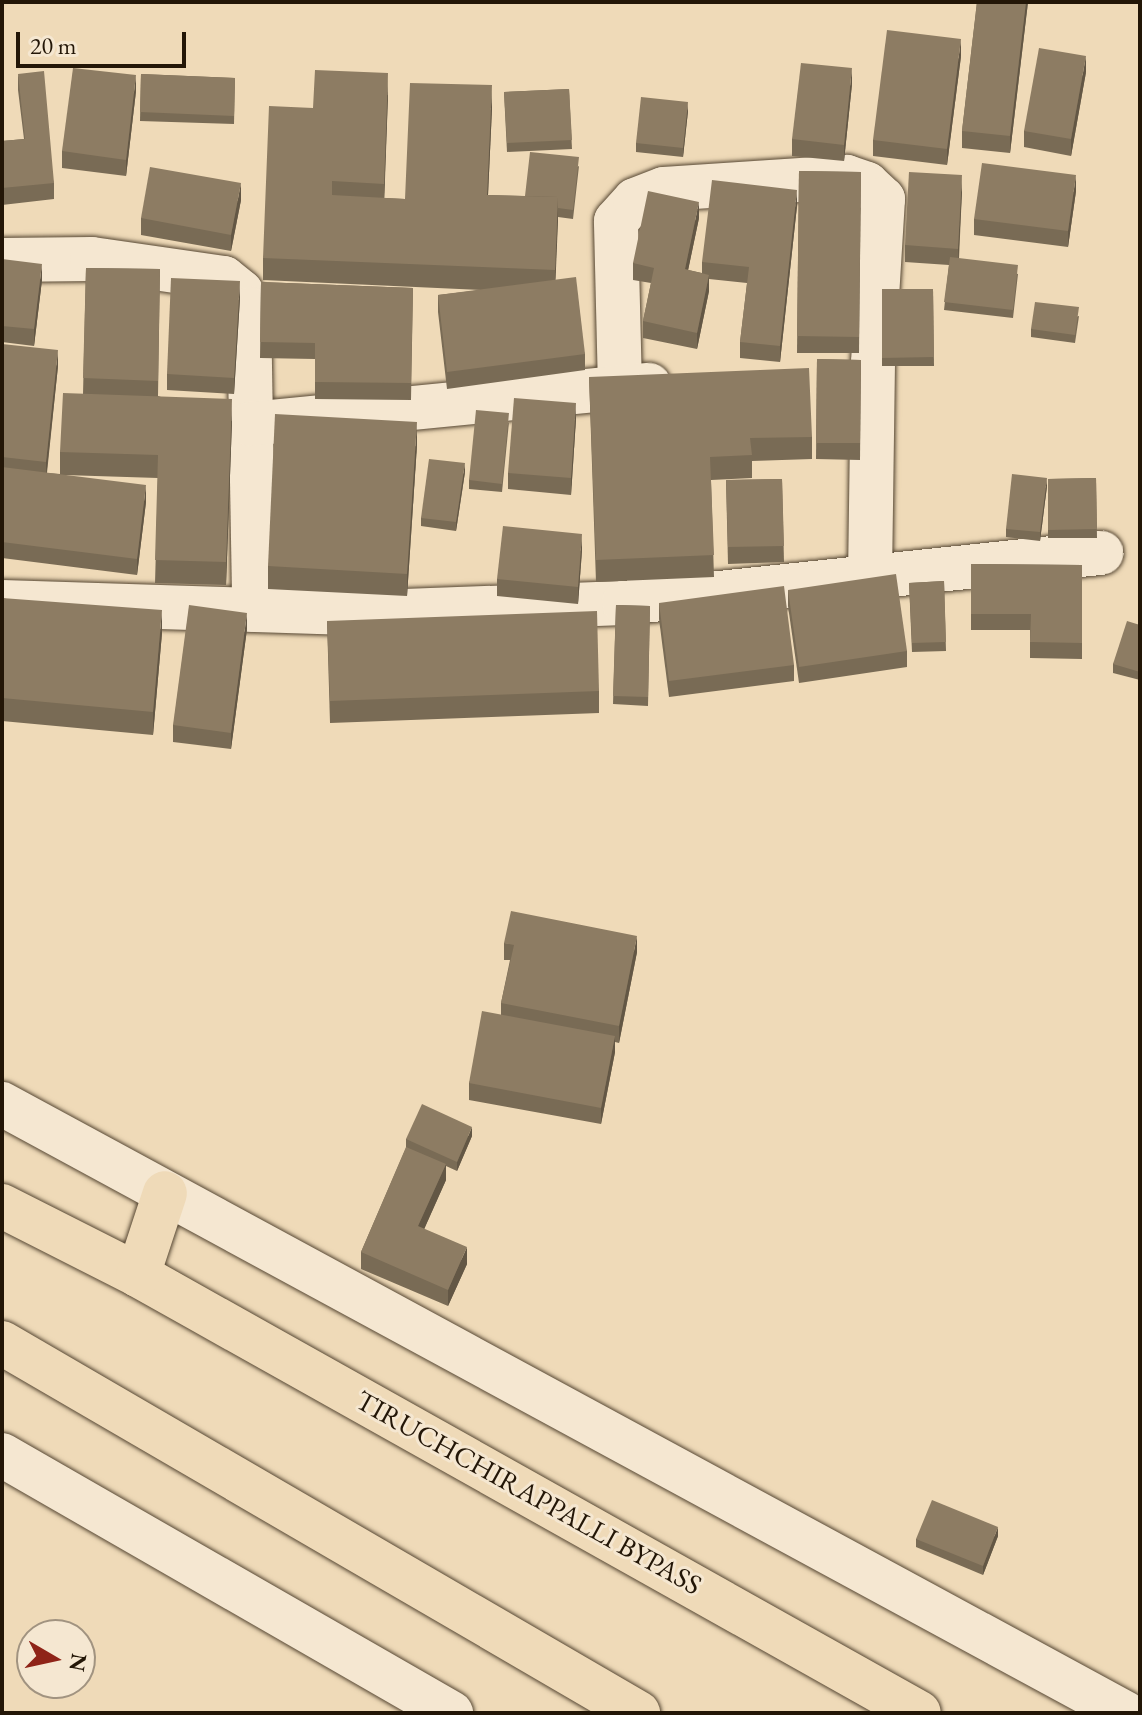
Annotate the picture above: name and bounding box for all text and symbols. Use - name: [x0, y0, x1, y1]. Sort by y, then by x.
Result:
- scale bar: [20, 16, 190, 66]
- text: 20 m: [30, 30, 77, 61]
- street label: TIRUCHCHIRAPPALLI BYPASS: [350, 1383, 708, 1601]
- north arrow: [16, 1619, 96, 1699]
- text: N: [63, 1651, 94, 1674]

